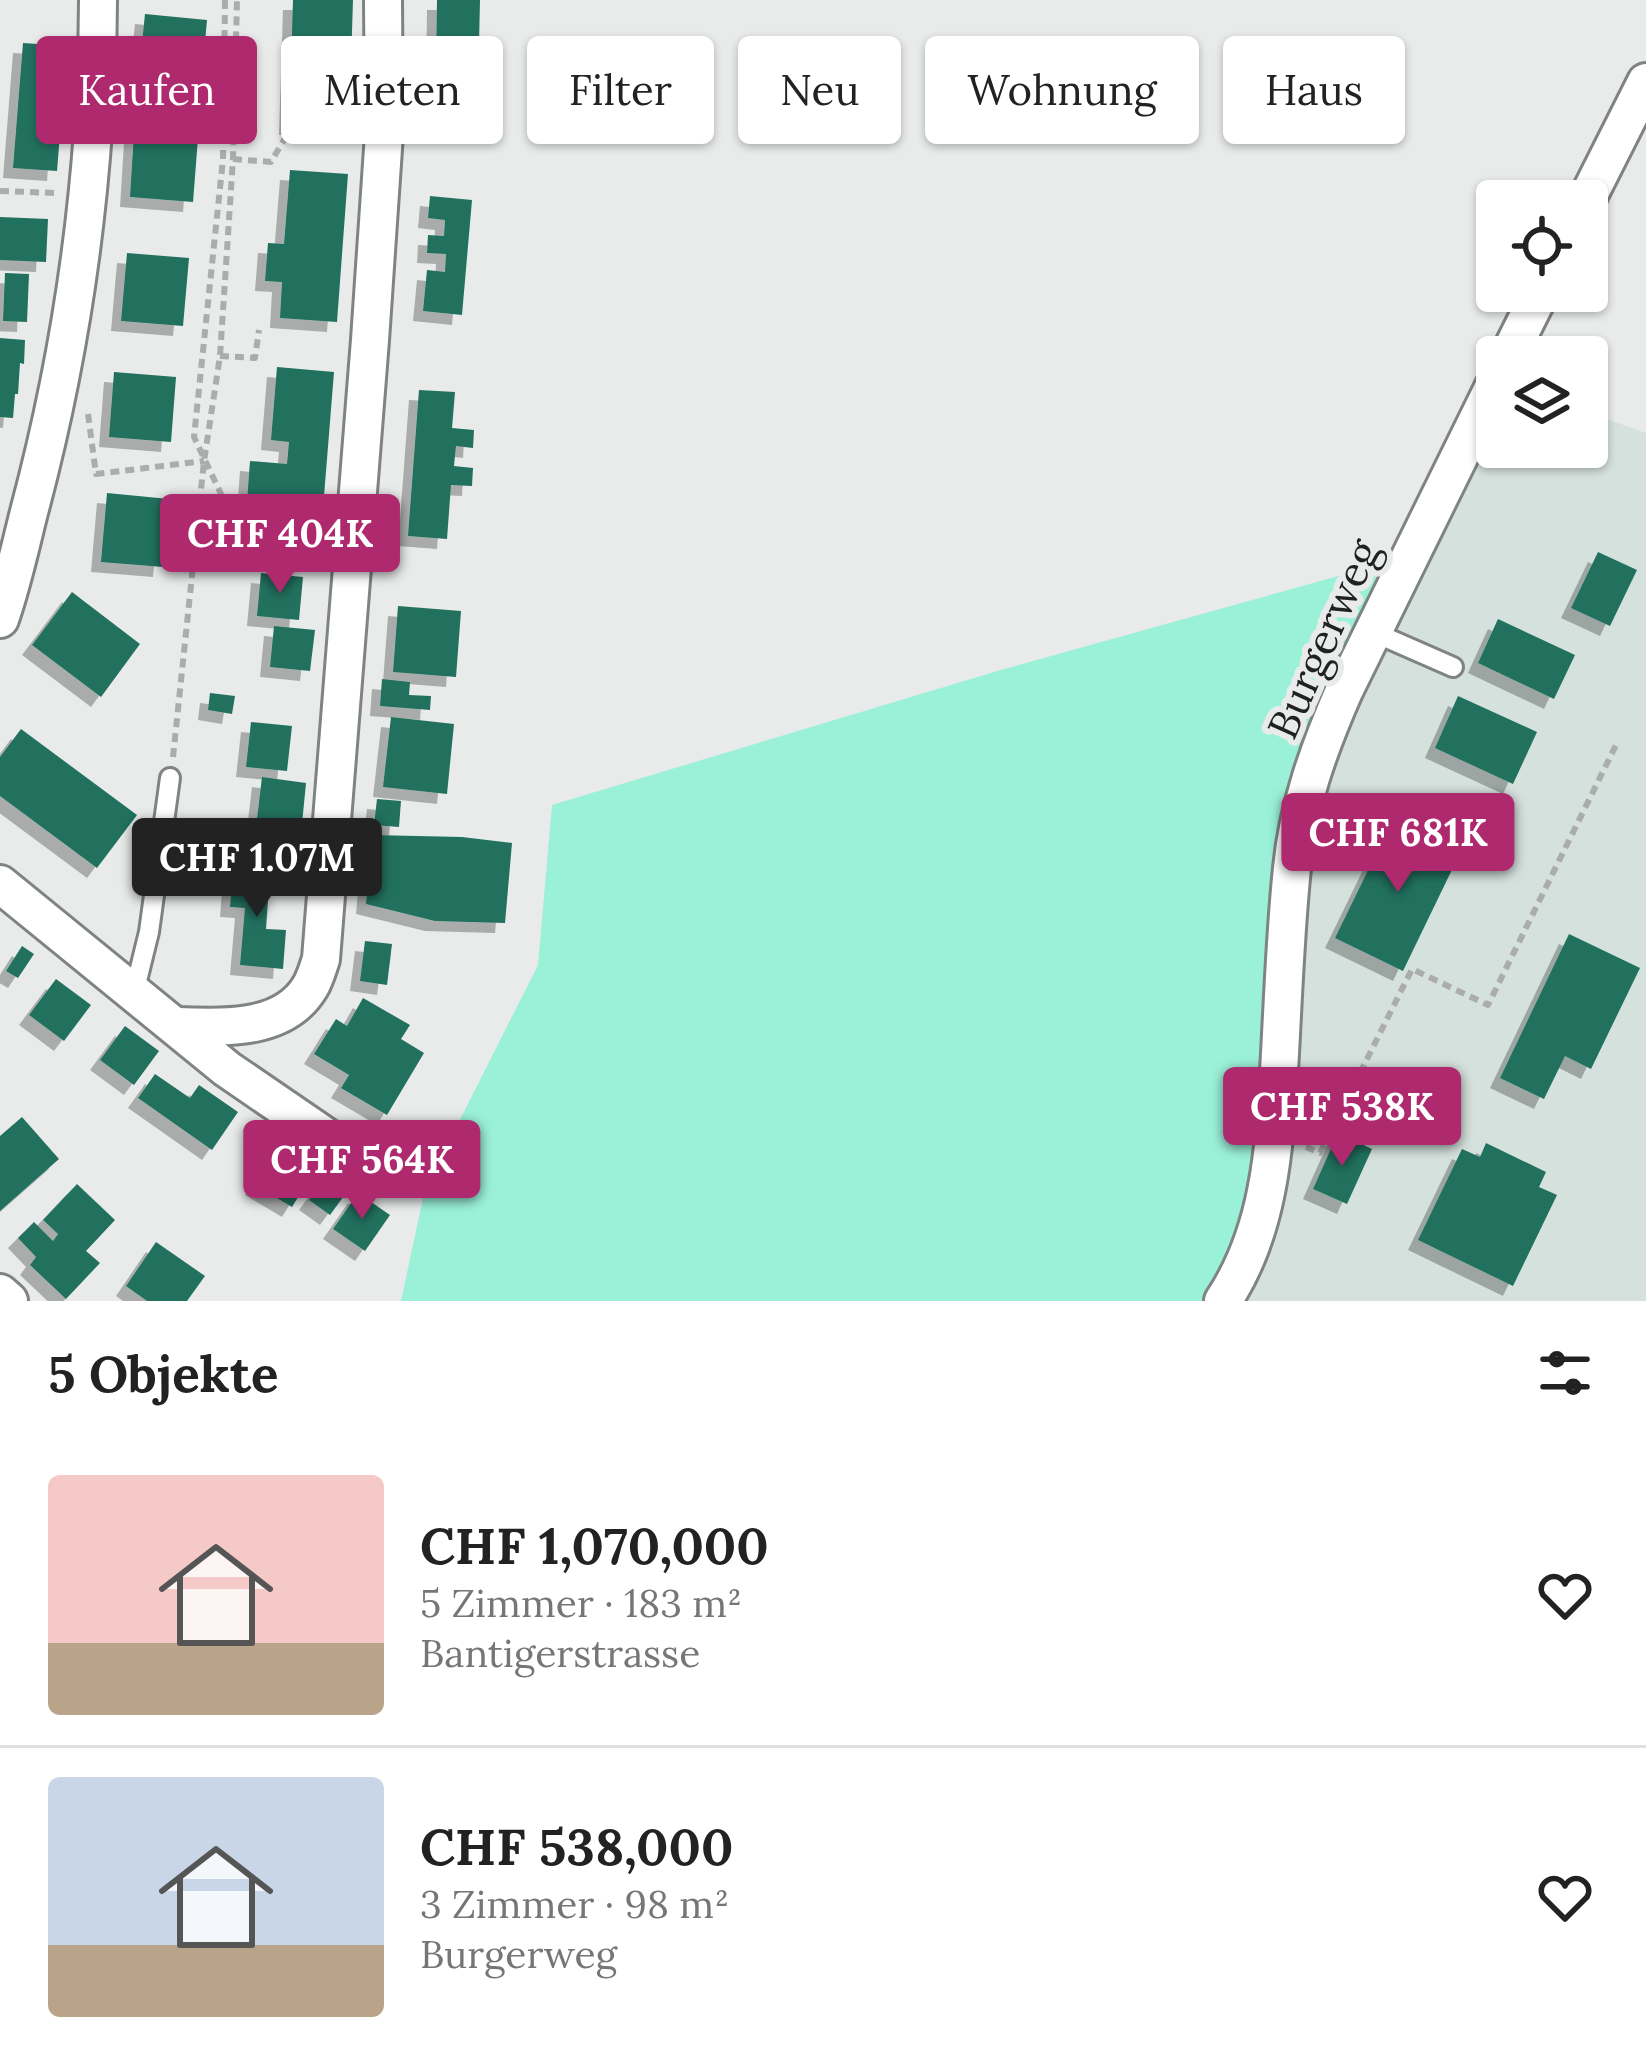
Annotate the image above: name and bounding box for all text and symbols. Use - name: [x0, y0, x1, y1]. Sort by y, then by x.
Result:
- chip: Kaufen: [36, 36, 257, 144]
- chip: Mieten: [281, 36, 503, 144]
- chip: Filter: [527, 36, 714, 144]
- chip: Neu: [738, 36, 901, 144]
- chip: Wohnung: [925, 36, 1199, 144]
- chip: Haus: [1223, 36, 1405, 144]
- map controls: [1476, 180, 1608, 468]
- button: locate: [1476, 180, 1608, 312]
- button: layers: [1476, 336, 1608, 468]
- pin: CHF 404K: [156, 494, 404, 596]
- text: CHF 404K: [187, 508, 373, 558]
- street label: Burgerweg: [1255, 530, 1391, 747]
- pin: CHF 681K: [1274, 793, 1522, 895]
- text: CHF 681K: [1308, 807, 1488, 857]
- pin: CHF 1.07M: [120, 818, 394, 920]
- text: CHF 1.07M: [159, 832, 355, 882]
- pin: CHF 538K: [1218, 1067, 1466, 1169]
- text: CHF 538K: [1250, 1081, 1434, 1131]
- pin: CHF 564K: [238, 1120, 486, 1222]
- text: CHF 564K: [270, 1134, 454, 1184]
- icon: filters: [1532, 1340, 1598, 1406]
- text: 5 Objekte: [48, 1341, 278, 1406]
- text: CHF 1,070,000: [420, 1513, 769, 1578]
- icon: home: [144, 1523, 288, 1667]
- icon: heart: [1532, 1562, 1598, 1628]
- text: 5 Zimmer · 183 m²: [420, 1578, 742, 1628]
- text: Bantigerstrasse: [420, 1628, 700, 1678]
- text: CHF 538,000: [420, 1814, 733, 1879]
- icon: home: [144, 1825, 288, 1969]
- icon: heart: [1532, 1864, 1598, 1930]
- text: 3 Zimmer · 98 m²: [420, 1879, 729, 1929]
- text: Burgerweg: [420, 1929, 617, 1979]

